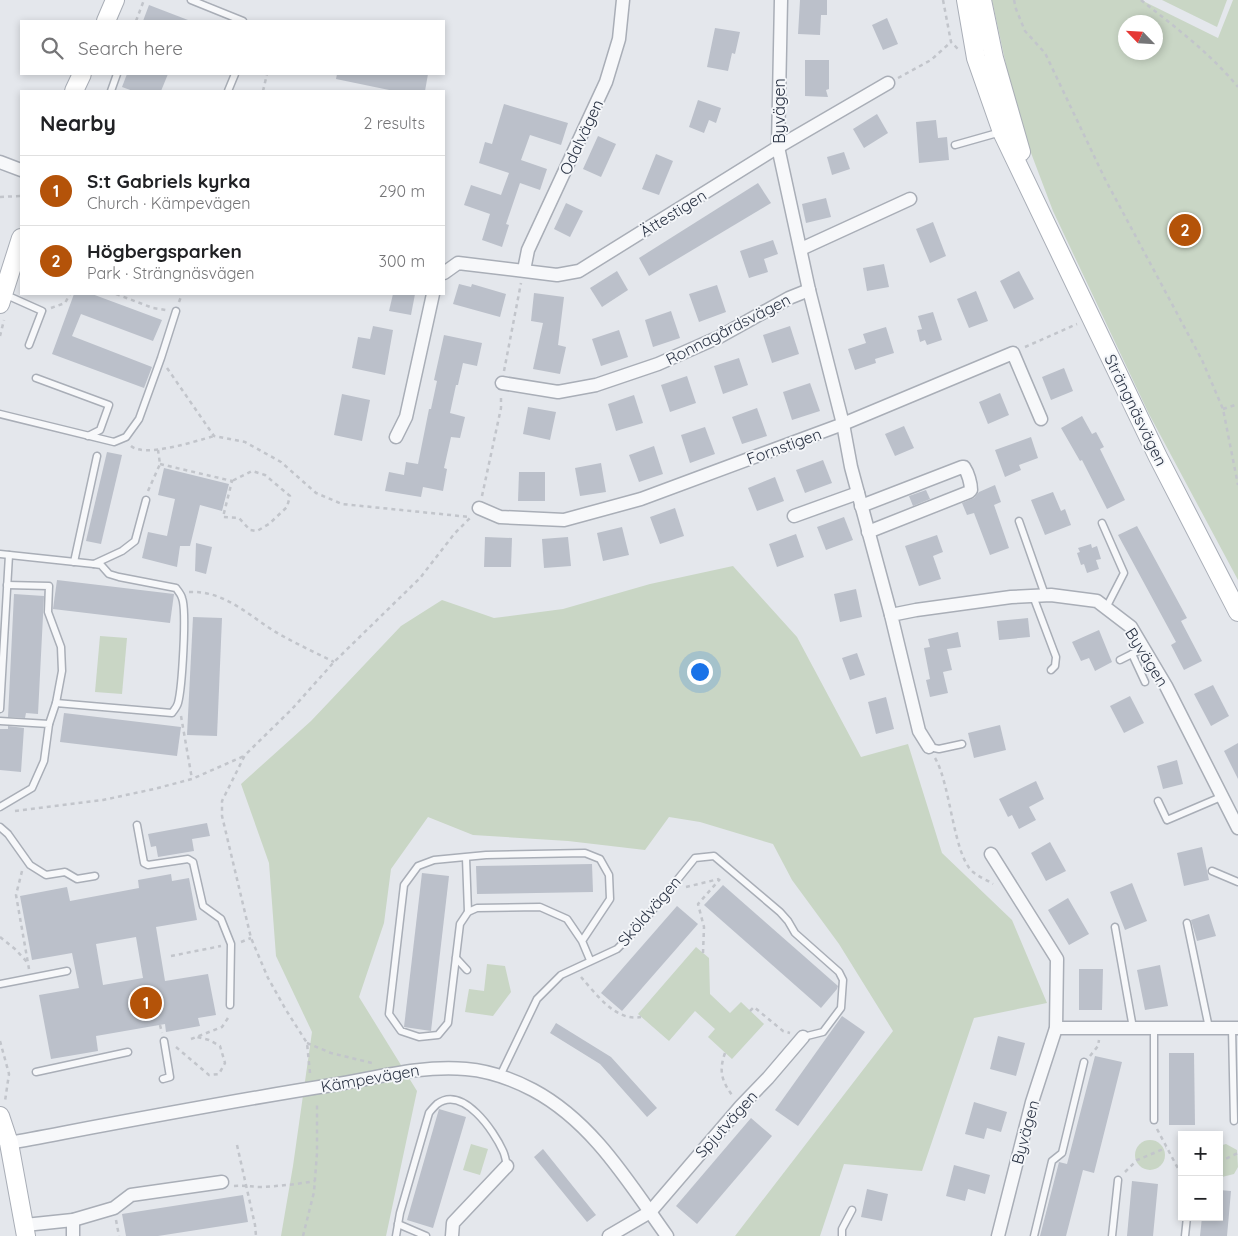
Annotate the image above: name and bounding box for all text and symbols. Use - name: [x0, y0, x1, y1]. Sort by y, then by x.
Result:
- north arrow: [1118, 15, 1163, 60]
- search box: [20, 20, 445, 75]
- icon: search: [38, 34, 66, 62]
- text: Search here: [78, 36, 183, 60]
- street label: Byvägen: [769, 78, 789, 144]
- street label: Odalvägen: [555, 96, 607, 178]
- text: Nearby: [40, 110, 116, 136]
- text: 2 results: [363, 113, 425, 133]
- text: S:t Gabriels kyrka: [87, 169, 250, 193]
- text: 1: [53, 181, 59, 201]
- text: 290 m: [379, 181, 425, 201]
- street label: Ättestigen: [636, 185, 710, 241]
- text: Church · Kämpevägen: [87, 193, 251, 213]
- pin: 2: [1169, 211, 1201, 249]
- text: Högbergsparken: [87, 239, 242, 263]
- text: 2: [51, 251, 61, 271]
- text: 300 m: [379, 251, 425, 271]
- text: Park · Strängnäsvägen: [87, 263, 255, 283]
- street label: Ronnagårdsvägen: [662, 289, 794, 369]
- street label: Strängnäsvägen: [1100, 351, 1172, 469]
- street label: Fornstigen: [744, 423, 824, 469]
- street label: Byvägen: [1121, 624, 1173, 690]
- your location: [687, 659, 713, 685]
- street label: Sköldvägen: [613, 872, 685, 950]
- pin: 1: [130, 984, 162, 1022]
- street label: Kämpevägen: [319, 1059, 421, 1097]
- street label: Spjutvägen: [691, 1086, 761, 1162]
- street label: Byvägen: [1007, 1098, 1043, 1166]
- map controls: [1178, 1131, 1223, 1221]
- button: +: [1178, 1131, 1223, 1176]
- button: −: [1178, 1176, 1223, 1221]

